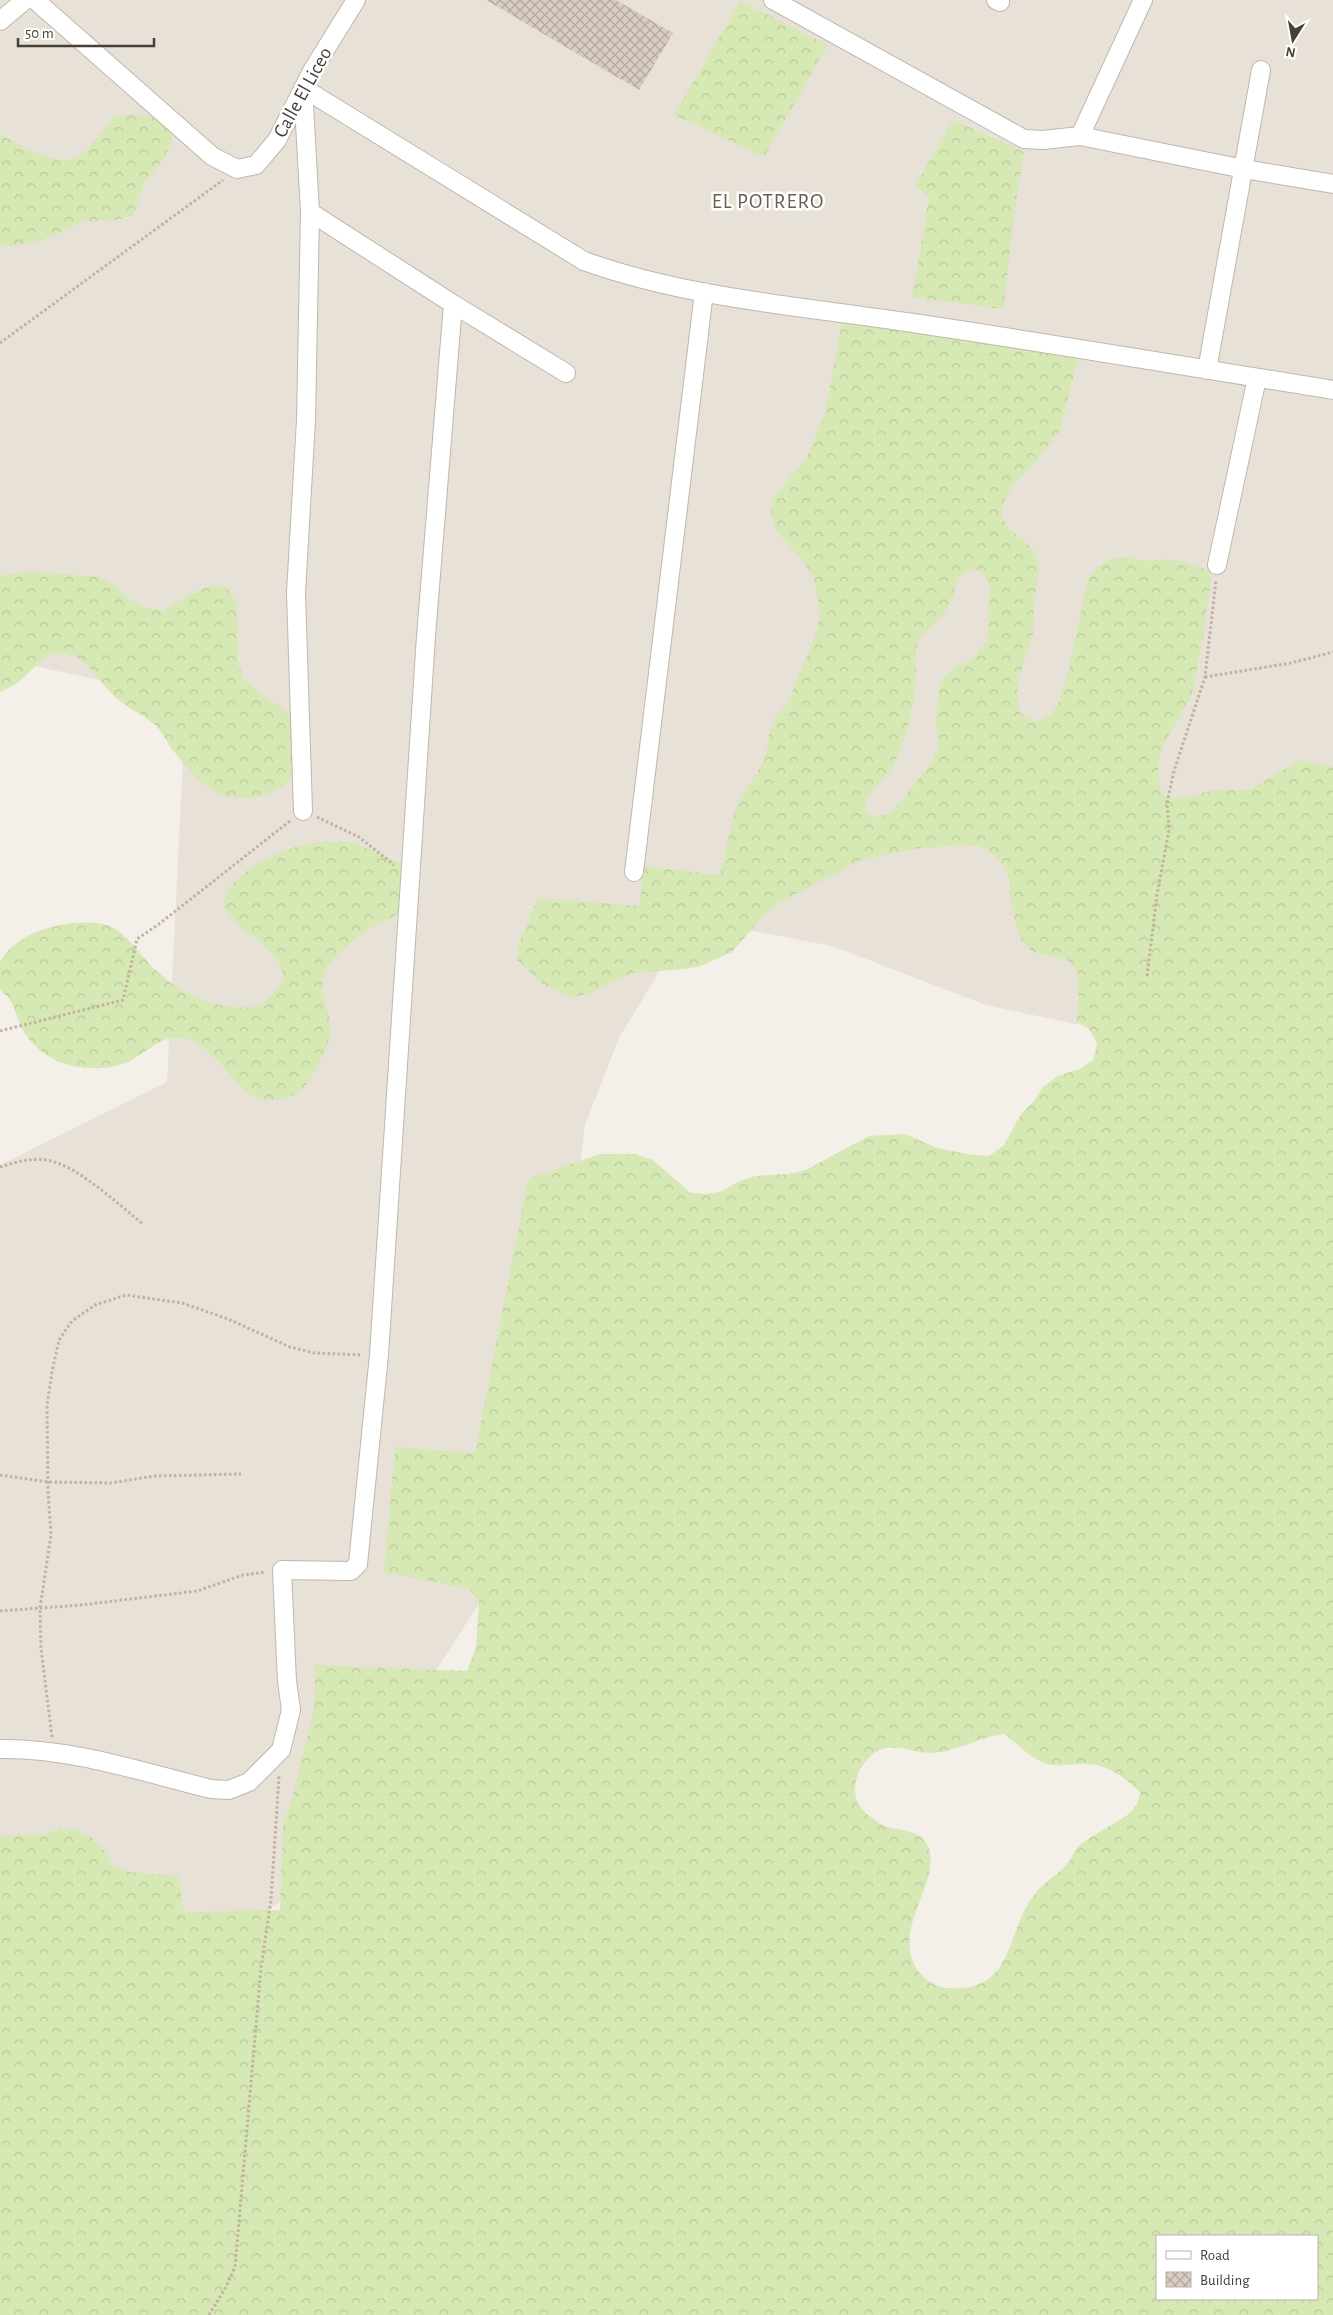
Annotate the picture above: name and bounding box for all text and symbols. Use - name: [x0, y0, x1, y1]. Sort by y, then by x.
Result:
- scale bar: [18, 15, 154, 47]
- north arrow: [1268, 15, 1318, 65]
- text: 50 m: [25, 26, 54, 41]
- street label: Calle El Liceo: [270, 44, 336, 141]
- text: N: [1285, 44, 1297, 60]
- district label: EL POTRERO: [712, 191, 824, 212]
- legend: [1156, 2235, 1318, 2300]
- text: Road: [1200, 2248, 1230, 2263]
- text: Building: [1200, 2273, 1250, 2288]

